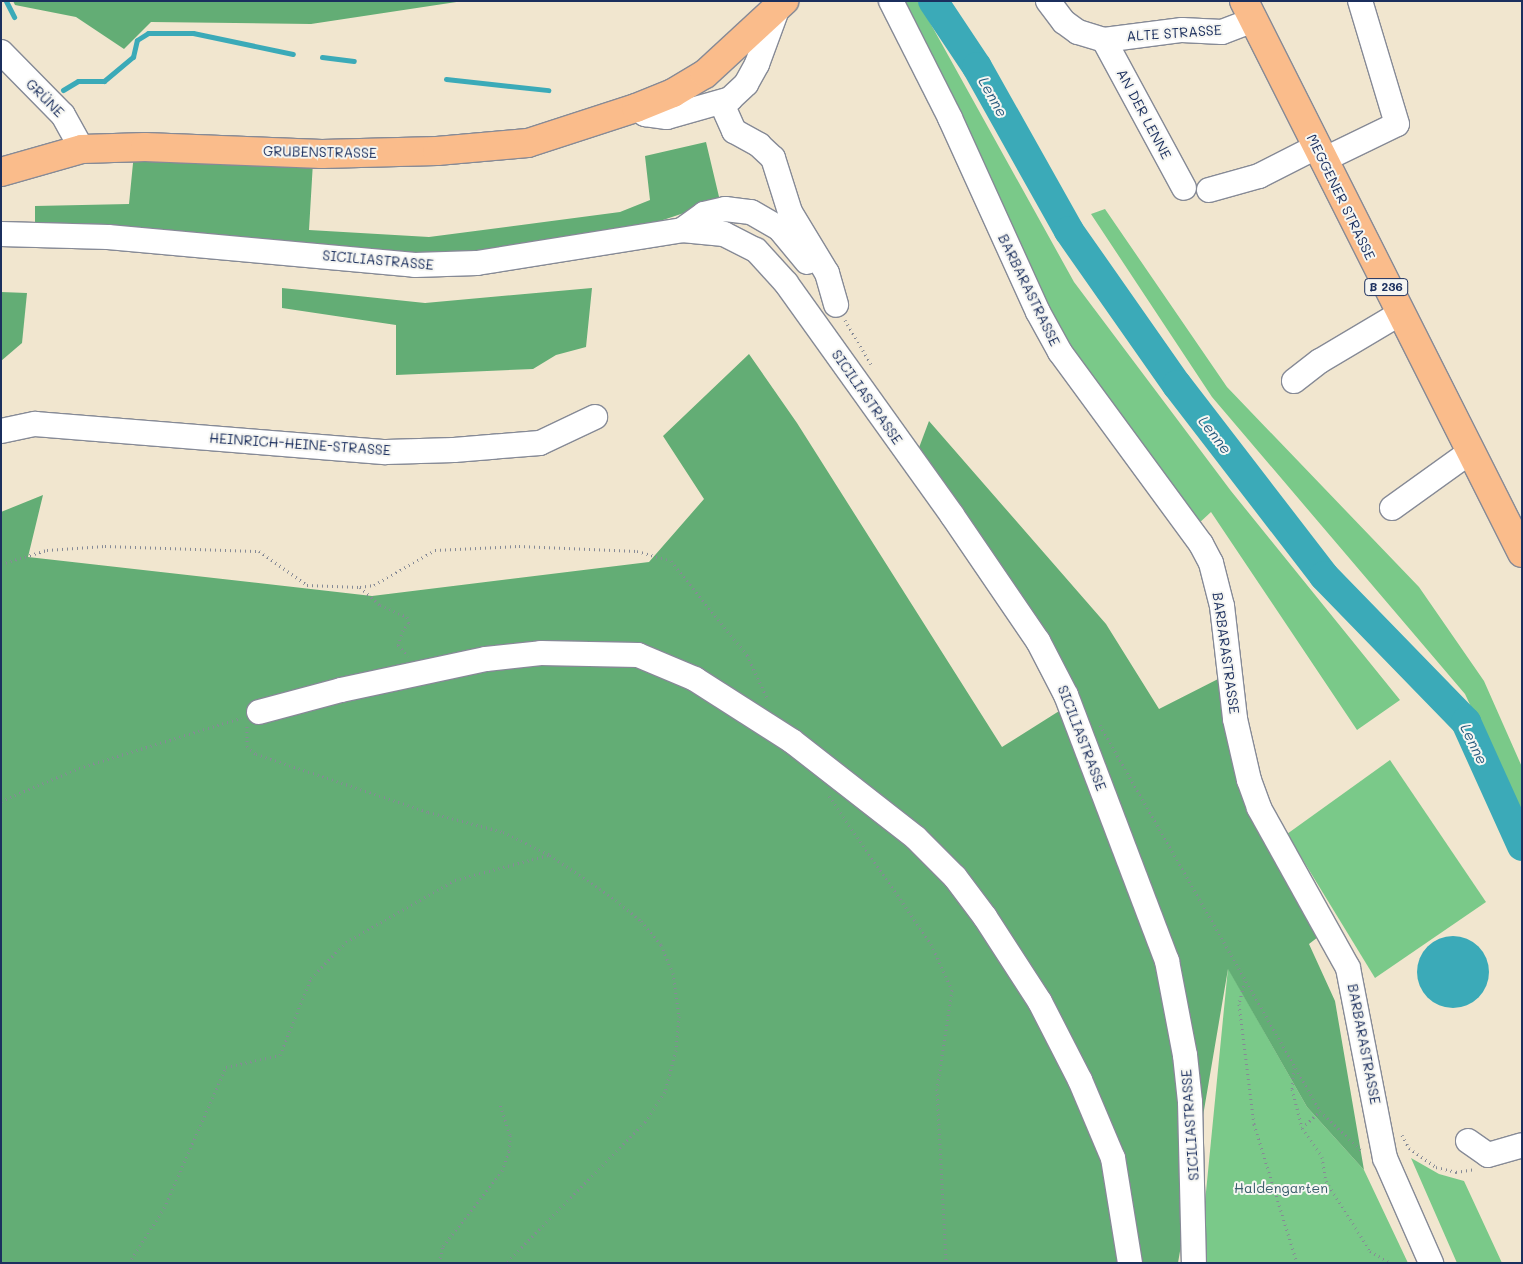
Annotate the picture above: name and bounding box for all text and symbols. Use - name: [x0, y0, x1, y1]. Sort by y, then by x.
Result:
- street label: ALTE STRASSE: [1126, 21, 1222, 45]
- street label: AN DER LENNE: [1113, 66, 1175, 162]
- water label: Lenne: [975, 74, 1011, 120]
- street label: GRÜNE: [22, 75, 68, 121]
- street label: MEGGENER STRASSE: [1303, 131, 1379, 263]
- street label: GRUBENSTRASSE: [263, 143, 377, 161]
- street label: BARBARASTRASSE: [995, 231, 1063, 349]
- street label: SICILIASTRASSE: [322, 247, 434, 273]
- road number: B 236: [1364, 278, 1408, 296]
- street label: SICILIASTRASSE: [828, 347, 906, 447]
- water label: Lenne: [1195, 412, 1235, 458]
- street label: HEINRICH-HEINE-STRASSE: [209, 429, 391, 459]
- street label: BARBARASTRASSE: [1209, 591, 1243, 715]
- street label: SICILIASTRASSE: [1054, 683, 1110, 793]
- water label: Lenne: [1456, 721, 1492, 767]
- street label: BARBARASTRASSE: [1344, 982, 1384, 1106]
- street label: SICILIASTRASSE: [1178, 1069, 1202, 1181]
- park label: Haldengarten: [1234, 1180, 1328, 1196]

